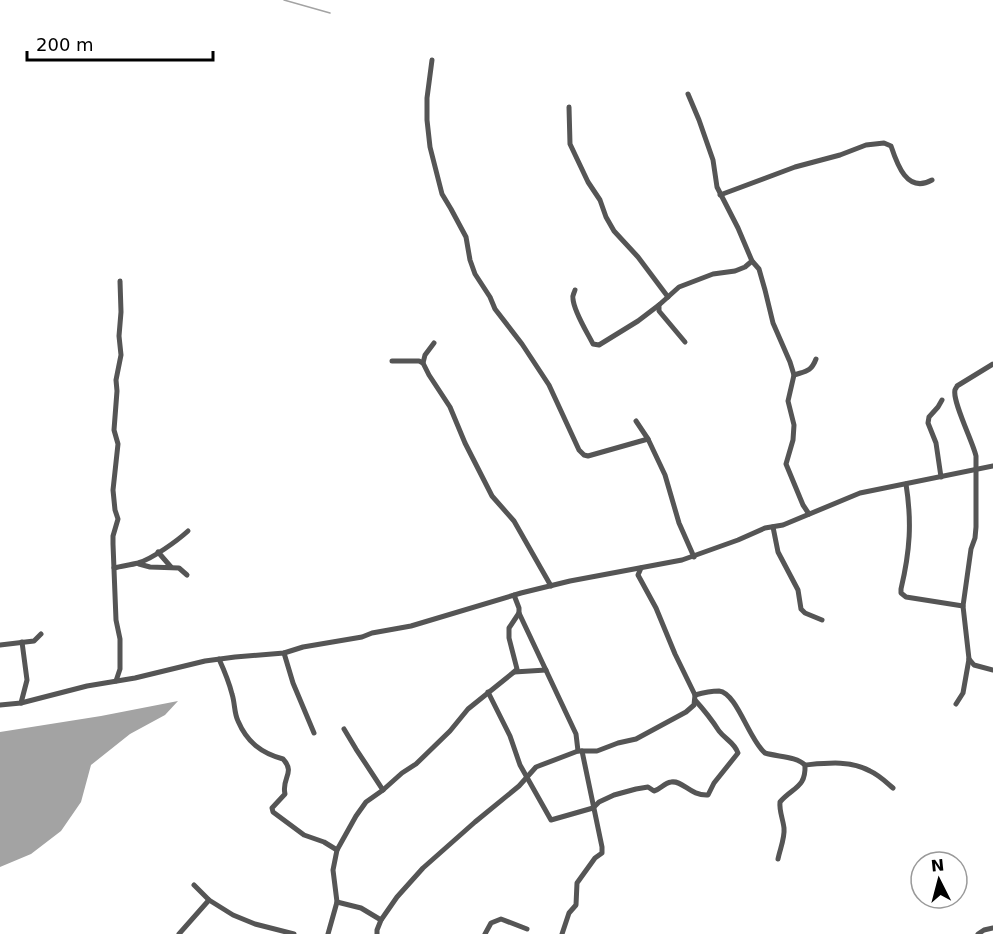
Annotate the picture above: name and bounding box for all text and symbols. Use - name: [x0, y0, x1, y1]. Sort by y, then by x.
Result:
- scale bar: [27, 24, 213, 62]
- text: 200 m: [36, 34, 94, 55]
- north arrow: [909, 850, 969, 910]
- text: N: [930, 855, 945, 876]

